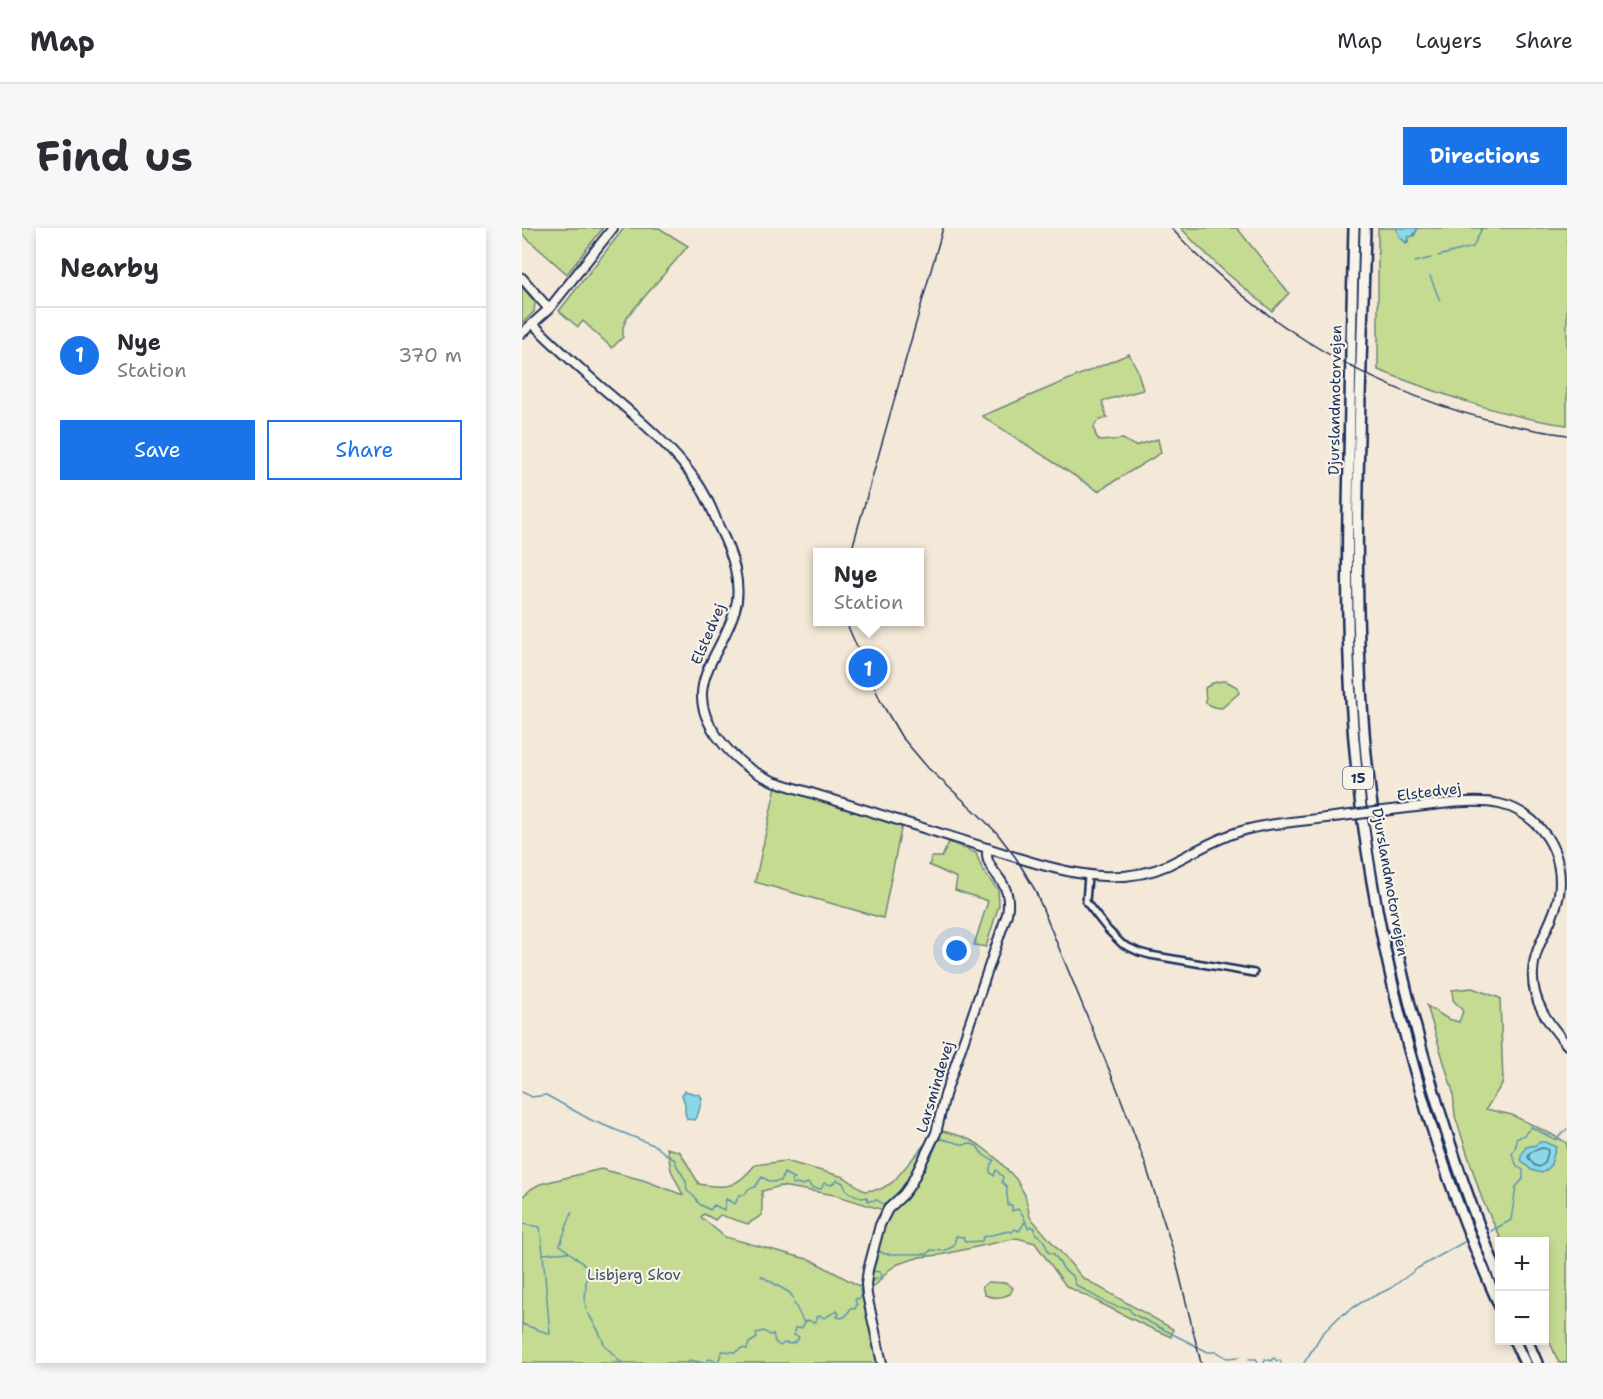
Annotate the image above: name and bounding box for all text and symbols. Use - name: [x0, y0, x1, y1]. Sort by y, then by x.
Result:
- text: Map: [30, 22, 95, 60]
- text: Map: [1337, 27, 1382, 55]
- text: Layers: [1415, 27, 1482, 55]
- text: Share: [1515, 27, 1573, 55]
- button: Directions: [1403, 127, 1567, 185]
- text: Find us: [36, 128, 193, 184]
- text: Nearby: [60, 250, 159, 285]
- street label: Djurslandmotorvejen: [1324, 325, 1346, 475]
- text: Nye: [117, 328, 161, 357]
- text: 1: [75, 342, 84, 368]
- text: 370 m: [398, 342, 462, 368]
- text: Station: [117, 357, 186, 383]
- button: Save: [60, 420, 255, 480]
- button: Share: [267, 420, 462, 480]
- popup: [813, 548, 924, 626]
- text: Nye: [834, 560, 878, 589]
- text: Station: [834, 589, 903, 615]
- street label: Elstedvej: [686, 600, 730, 668]
- pin: 1: [848, 646, 888, 690]
- road number: 15: [1343, 767, 1373, 789]
- street label: Elstedvej: [1396, 778, 1462, 806]
- street label: Djurslandmotorvejen: [1367, 806, 1413, 958]
- your location: [942, 936, 971, 965]
- street label: Larsmindevej: [912, 1039, 958, 1135]
- map controls: [1495, 1237, 1549, 1345]
- button: +: [1495, 1237, 1549, 1291]
- park label: Lisbjerg Skov: [587, 1265, 681, 1285]
- button: −: [1495, 1291, 1549, 1345]

